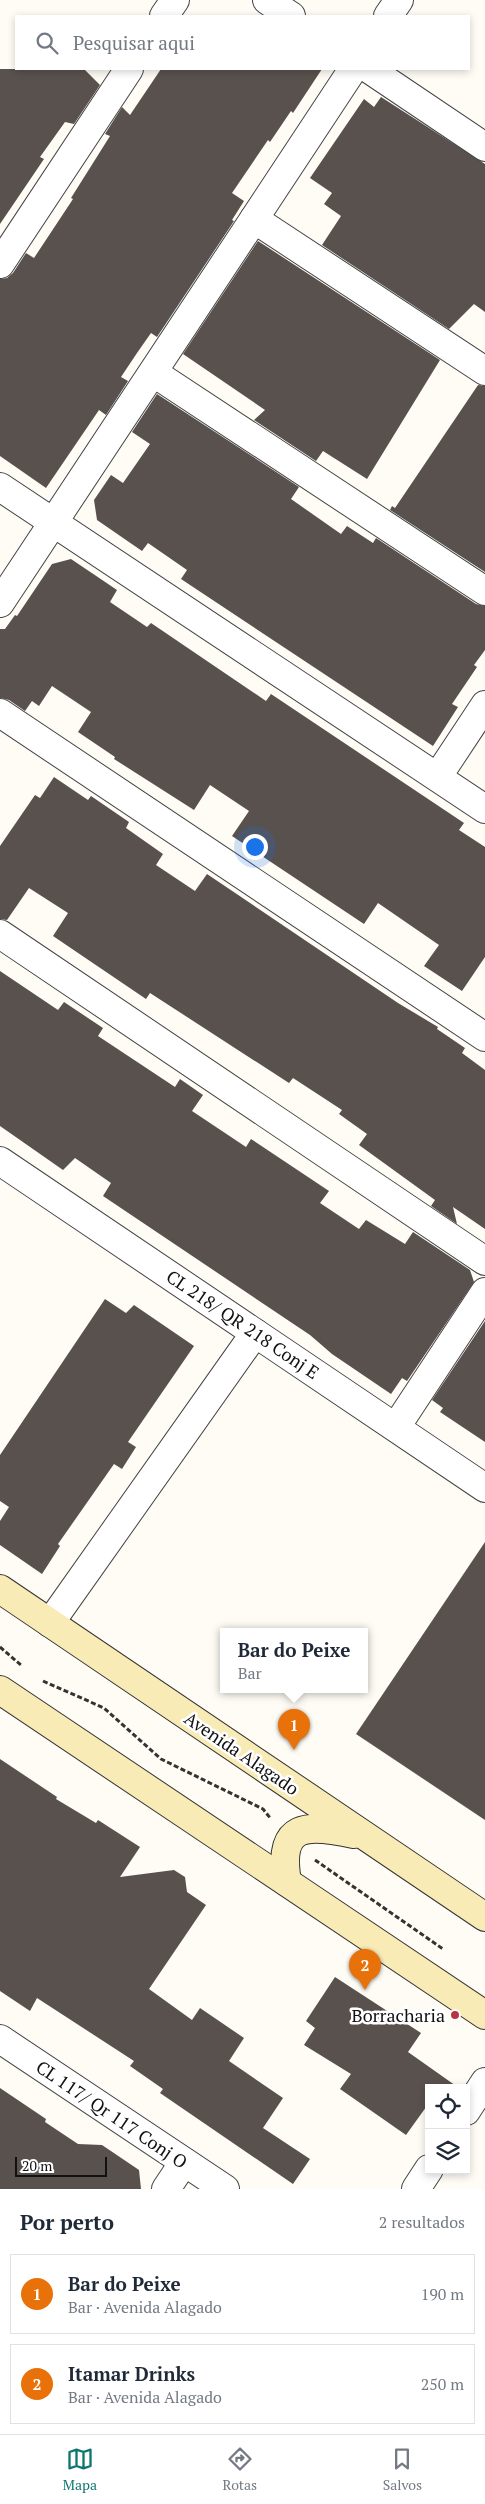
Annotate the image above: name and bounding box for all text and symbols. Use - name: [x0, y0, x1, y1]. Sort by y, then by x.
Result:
- search box: [15, 15, 470, 70]
- icon: search: [33, 29, 61, 57]
- text: Pesquisar aqui: [73, 30, 195, 55]
- your location: [242, 834, 268, 860]
- street label: CL 218/ QR 218 Conj E: [162, 1264, 324, 1384]
- popup: [220, 1628, 368, 1693]
- text: Bar do Peixe: [238, 1637, 350, 1662]
- text: Bar: [238, 1662, 262, 1684]
- street label: Avenida Alagado: [180, 1706, 304, 1800]
- pin: 1: [278, 1709, 310, 1750]
- pin: 2: [349, 1949, 381, 1990]
- place label: Borracharia: [352, 2003, 445, 2027]
- marker: Borracharia: [449, 2009, 461, 2021]
- street label: CL 117/ Qr 117 Conj O: [32, 2054, 192, 2174]
- map controls: [425, 2084, 470, 2174]
- button: locate: [425, 2084, 470, 2129]
- button: layers: [425, 2129, 470, 2174]
- scale bar: [15, 2154, 108, 2177]
- text: 20 m: [22, 2156, 52, 2175]
- text: Por perto: [20, 2208, 114, 2236]
- text: 2 resultados: [379, 2211, 465, 2233]
- text: Bar do Peixe: [68, 2271, 181, 2296]
- text: 1: [32, 2283, 42, 2305]
- text: 190 m: [421, 2283, 464, 2305]
- text: Bar · Avenida Alagado: [68, 2296, 222, 2318]
- text: Itamar Drinks: [68, 2361, 195, 2386]
- text: 2: [32, 2373, 42, 2395]
- text: 250 m: [421, 2373, 464, 2395]
- text: Bar · Avenida Alagado: [68, 2386, 222, 2408]
- tab: Mapa: [63, 2445, 97, 2494]
- tab: Rotas: [223, 2445, 257, 2494]
- tab: Salvos: [383, 2445, 422, 2494]

